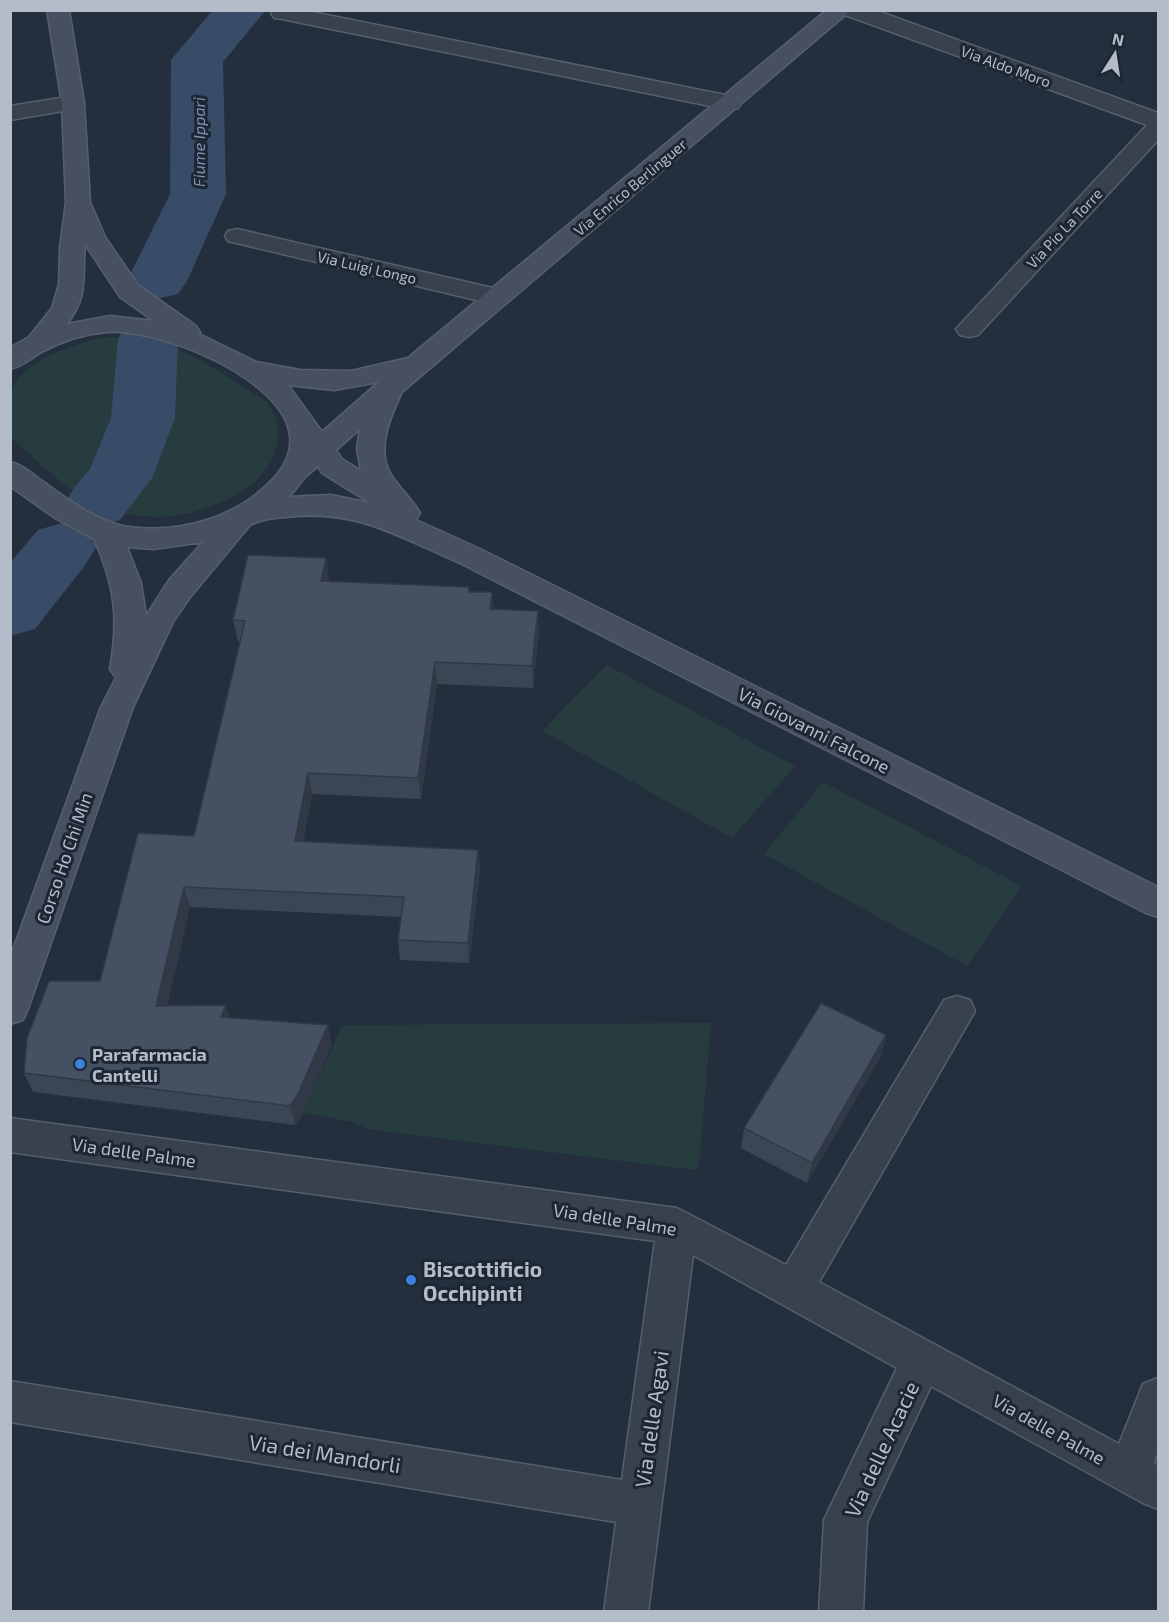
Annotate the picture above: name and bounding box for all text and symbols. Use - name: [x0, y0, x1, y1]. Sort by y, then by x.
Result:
- north arrow: [1085, 24, 1145, 84]
- text: N: [1111, 28, 1126, 49]
- street label: Via Aldo Moro: [959, 41, 1053, 91]
- water label: Fiume Ippari: [189, 97, 208, 187]
- street label: Via Enrico Berlinguer: [570, 135, 690, 239]
- street label: Via Pio La Torre: [1022, 184, 1106, 272]
- street label: Via Luigi Longo: [315, 247, 419, 287]
- street label: Via Giovanni Falcone: [734, 682, 894, 778]
- street label: Corso Ho Chi Min: [31, 790, 97, 926]
- place label: Parafarmacia Cantelli: [92, 1043, 207, 1086]
- marker: Parafarmacia Cantelli: [73, 1057, 87, 1071]
- street label: Via delle Palme: [71, 1132, 197, 1172]
- street label: Via delle Palme: [552, 1198, 678, 1240]
- place label: Biscottificio Occhipinti: [423, 1256, 542, 1305]
- marker: Biscottificio Occhipinti: [404, 1273, 418, 1287]
- street label: Via delle Agavi: [629, 1349, 673, 1489]
- street label: Via delle Acacie: [839, 1377, 923, 1521]
- street label: Via delle Palme: [989, 1389, 1109, 1469]
- street label: Via dei Mandorli: [247, 1429, 403, 1477]

